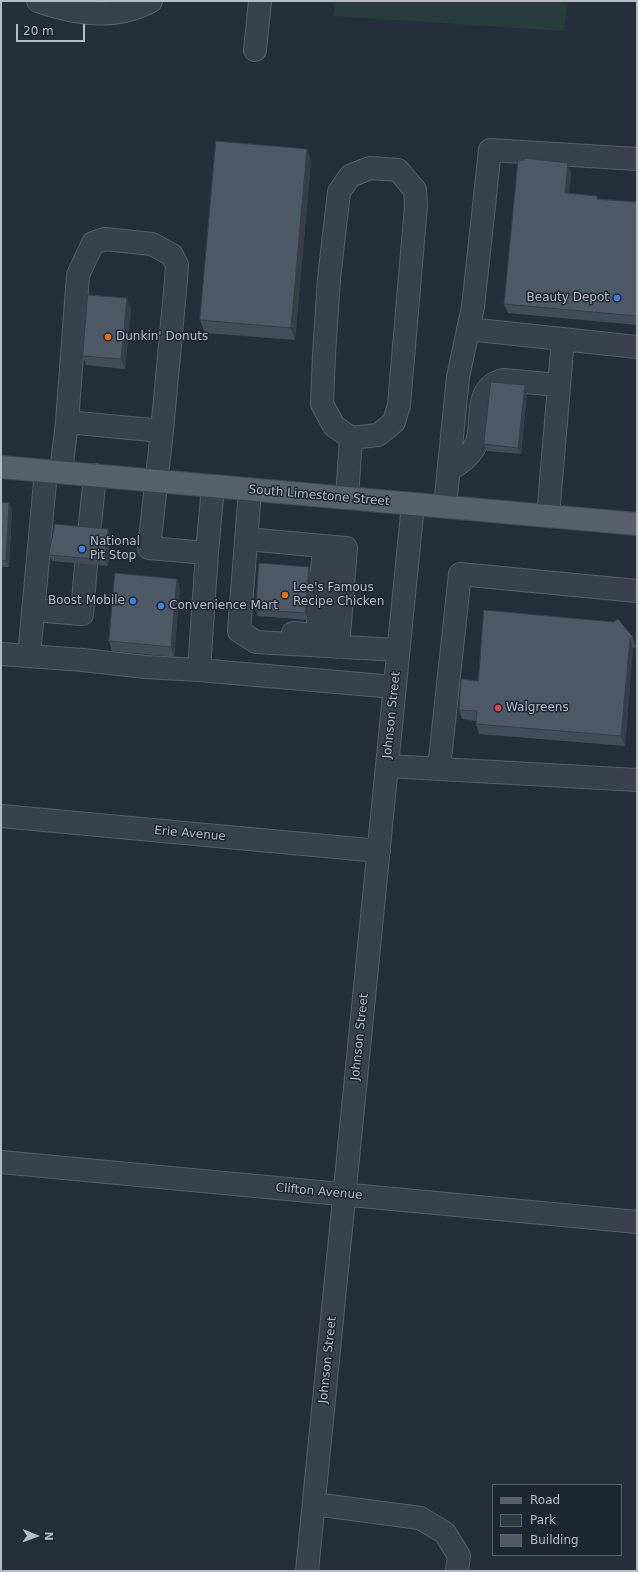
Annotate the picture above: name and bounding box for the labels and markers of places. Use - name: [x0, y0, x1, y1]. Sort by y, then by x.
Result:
- place label: Beauty Depot: [527, 291, 609, 305]
- marker: Beauty Depot: [612, 293, 622, 303]
- place label: Dunkin' Donuts: [116, 330, 208, 344]
- marker: Dunkin' Donuts: [103, 332, 113, 342]
- place label: National Pit Stop: [90, 535, 140, 563]
- marker: National Pit Stop: [77, 544, 87, 554]
- place label: Lee's Famous Recipe Chicken: [293, 581, 384, 609]
- marker: Lee's Famous Recipe Chicken: [280, 590, 290, 600]
- place label: Boost Mobile: [48, 594, 125, 608]
- marker: Boost Mobile: [128, 596, 138, 606]
- place label: Convenience Mart: [169, 599, 278, 613]
- marker: Convenience Mart: [156, 601, 166, 611]
- place label: Walgreens: [506, 701, 569, 715]
- marker: Walgreens: [493, 703, 503, 713]

